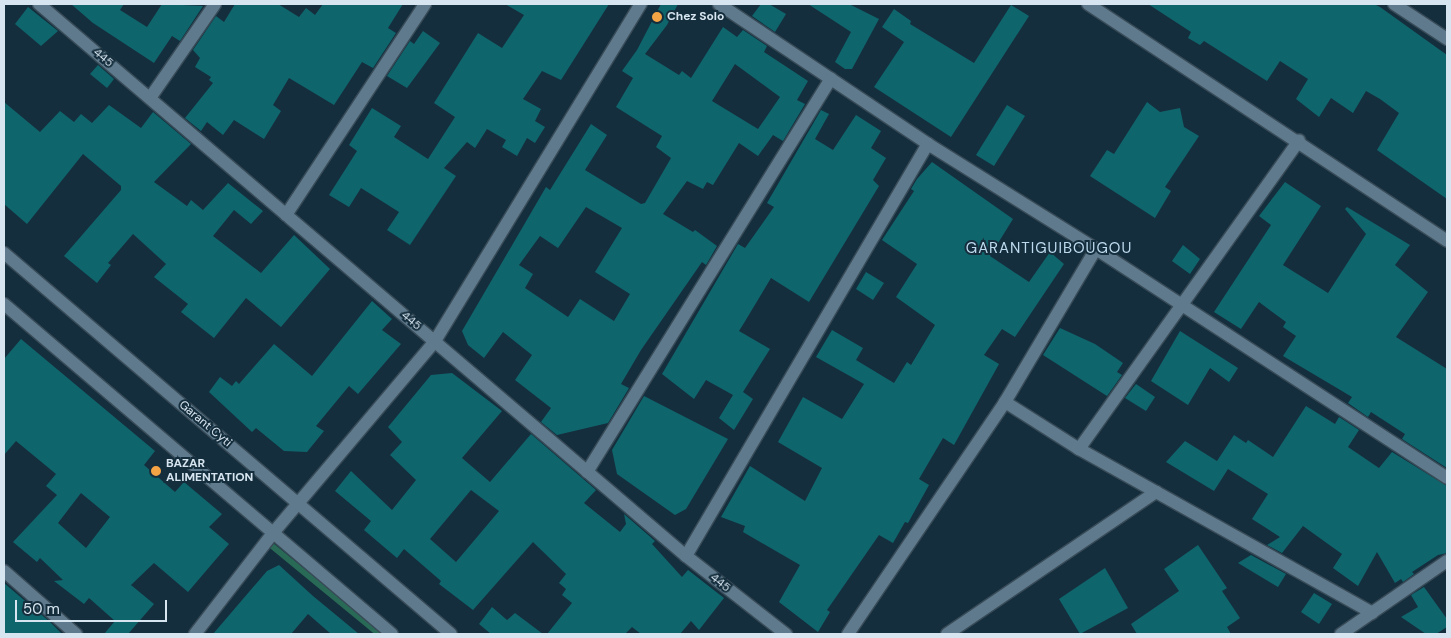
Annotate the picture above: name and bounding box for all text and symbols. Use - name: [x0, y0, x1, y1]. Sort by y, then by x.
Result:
- place label: Chez Solo: [667, 10, 724, 24]
- marker: Chez Solo: [651, 11, 663, 23]
- street label: 445: [90, 45, 116, 71]
- district label: GARANTIGUIBOUGOU: [964, 240, 1134, 258]
- street label: 445: [398, 308, 424, 334]
- street label: Garant Cyti: [176, 398, 234, 450]
- place label: BAZAR ALIMENTATION: [166, 457, 253, 485]
- marker: BAZAR ALIMENTATION: [150, 465, 162, 477]
- street label: 445: [707, 571, 733, 595]
- scale bar: [18, 590, 170, 622]
- text: 50 m: [23, 599, 60, 619]

